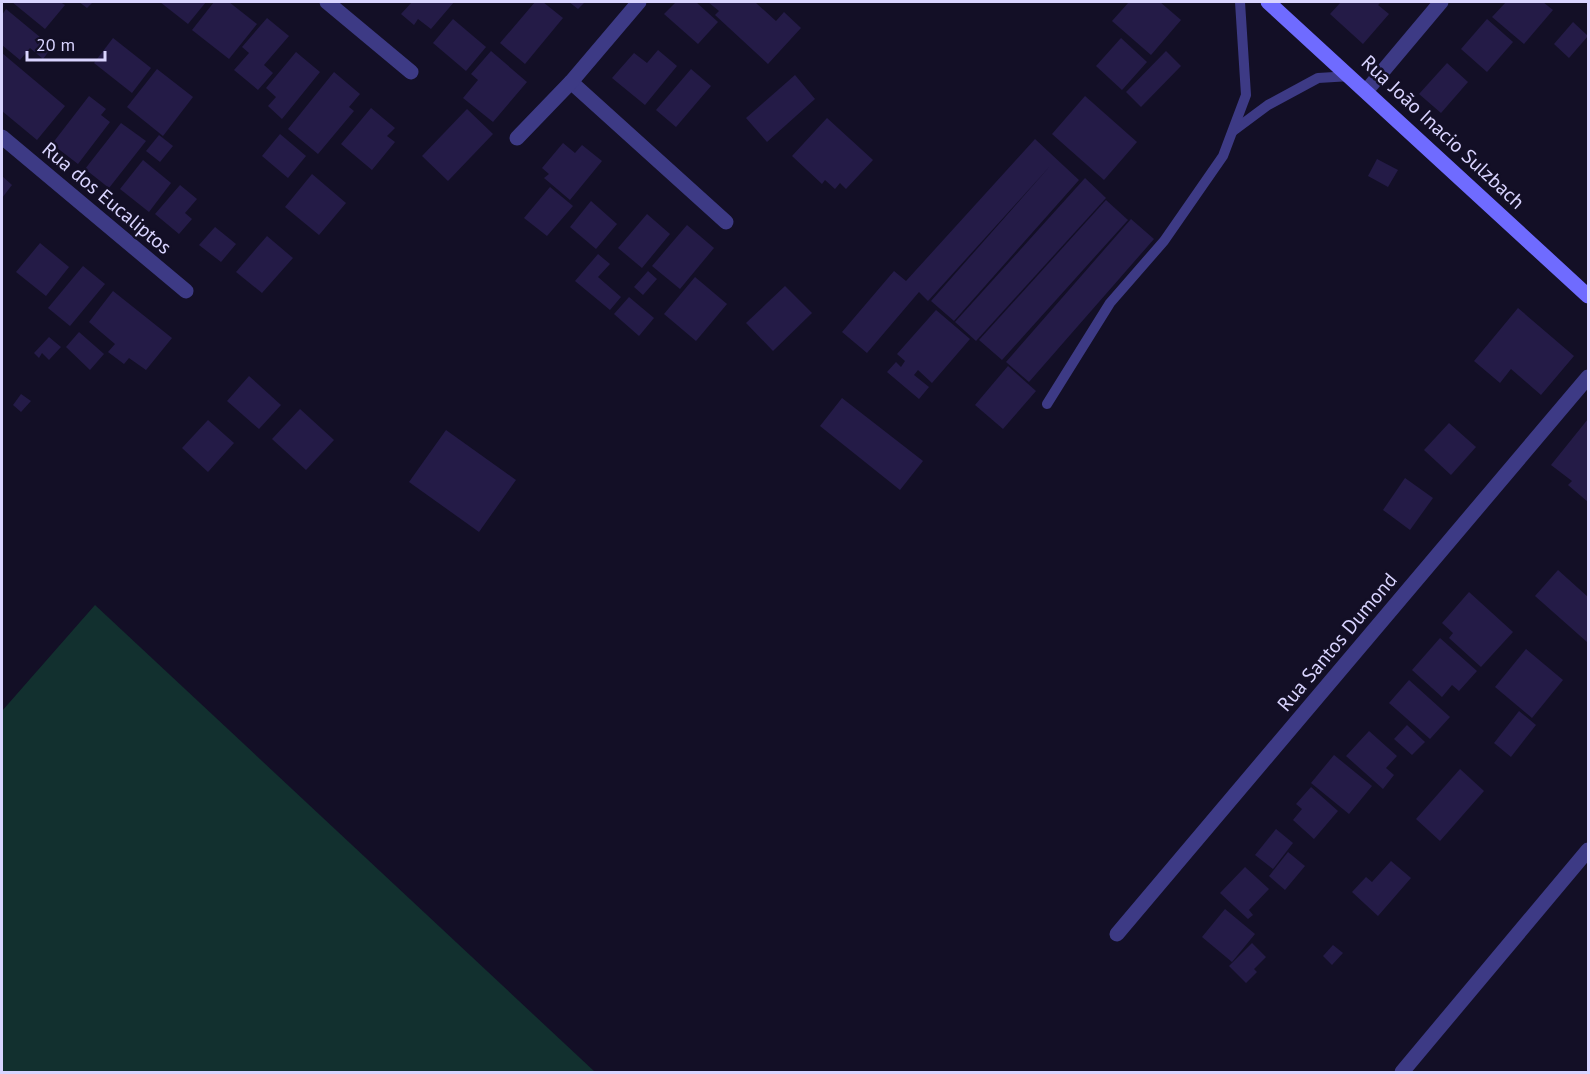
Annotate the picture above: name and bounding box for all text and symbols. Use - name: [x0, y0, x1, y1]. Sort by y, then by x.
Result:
- scale bar: [27, 24, 105, 62]
- text: 20 m: [36, 33, 75, 56]
- street label: Rua João Inacio Sulzbach: [1356, 49, 1530, 215]
- street label: Rua dos Eucaliptos: [37, 136, 177, 260]
- street label: Rua Santos Dumond: [1272, 567, 1402, 717]

